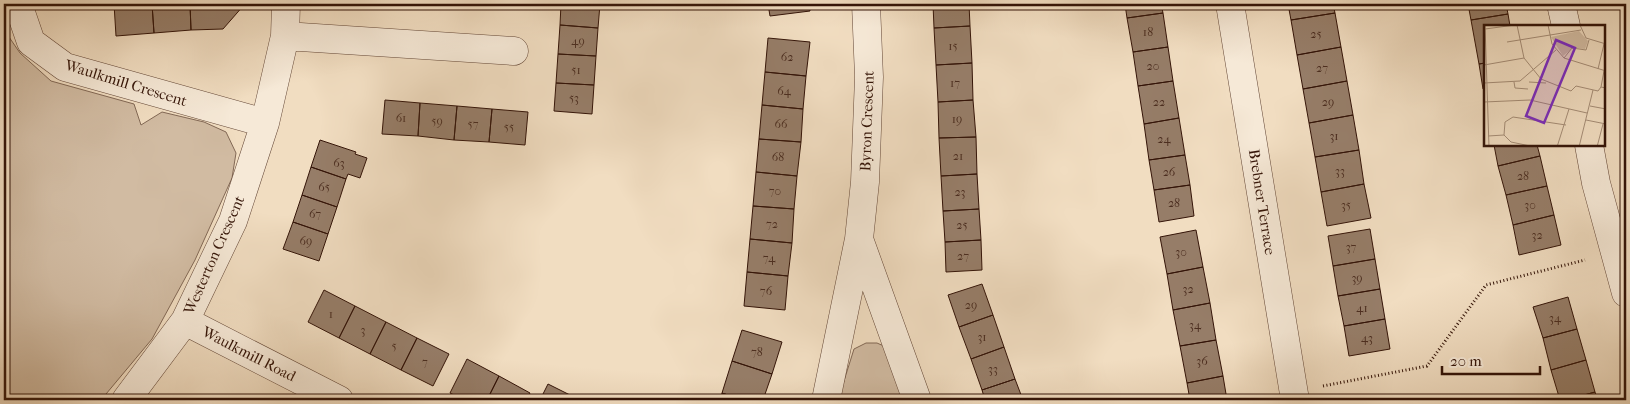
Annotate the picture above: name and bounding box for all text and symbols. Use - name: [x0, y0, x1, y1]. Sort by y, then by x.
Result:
- house number: 18: [1143, 25, 1153, 39]
- inset map: [1484, 25, 1605, 146]
- house number: 25: [1310, 27, 1322, 41]
- house number: 49: [571, 34, 585, 48]
- house number: 15: [948, 39, 958, 53]
- house number: 62: [781, 50, 793, 64]
- street label: Waulkmill Crescent: [62, 56, 190, 110]
- house number: 20: [1147, 59, 1159, 73]
- house number: 27: [1316, 61, 1328, 75]
- house number: 51: [571, 63, 581, 77]
- street label: Byron Crescent: [856, 70, 878, 172]
- house number: 17: [950, 76, 960, 90]
- house number: 64: [777, 84, 792, 98]
- house number: 53: [569, 91, 579, 105]
- house number: 22: [1153, 95, 1165, 109]
- house number: 29: [1322, 95, 1334, 109]
- house number: 61: [396, 111, 406, 125]
- house number: 19: [952, 112, 962, 126]
- house number: 59: [431, 114, 443, 128]
- house number: 57: [468, 117, 479, 131]
- house number: 66: [775, 117, 788, 131]
- house number: 55: [504, 120, 514, 134]
- house number: 31: [1329, 129, 1339, 143]
- house number: 24: [1157, 132, 1172, 146]
- street label: Brebner Terrace: [1245, 148, 1279, 257]
- house number: 21: [953, 149, 963, 163]
- house number: 68: [772, 150, 784, 164]
- house number: 63: [333, 156, 345, 170]
- house number: 33: [1335, 164, 1345, 178]
- house number: 26: [1163, 165, 1176, 179]
- house number: 28: [1517, 169, 1529, 183]
- house number: 65: [318, 180, 330, 194]
- house number: 70: [769, 184, 781, 198]
- house number: 23: [954, 185, 966, 199]
- street label: Westerton Crescent: [179, 192, 249, 318]
- house number: 28: [1168, 196, 1180, 210]
- house number: 35: [1341, 198, 1351, 212]
- house number: 30: [1524, 198, 1536, 212]
- house number: 67: [309, 207, 321, 221]
- house number: 72: [766, 217, 778, 231]
- house number: 25: [956, 218, 968, 232]
- house number: 32: [1531, 228, 1543, 242]
- house number: 69: [300, 234, 312, 248]
- house number: 37: [1346, 240, 1357, 254]
- house number: 30: [1175, 245, 1187, 259]
- house number: 27: [957, 249, 969, 263]
- house number: 74: [763, 251, 776, 265]
- house number: 39: [1351, 271, 1363, 285]
- house number: 32: [1182, 282, 1194, 296]
- house number: 76: [760, 284, 773, 298]
- house number: 29: [965, 298, 977, 312]
- house number: 41: [1356, 301, 1368, 315]
- house number: 1: [329, 307, 333, 321]
- house number: 34: [1549, 311, 1562, 325]
- house number: 34: [1189, 318, 1202, 332]
- street label: Waulkmill Road: [198, 322, 300, 386]
- house number: 3: [361, 323, 366, 337]
- house number: 31: [977, 330, 987, 344]
- house number: 43: [1361, 331, 1373, 345]
- house number: 5: [391, 339, 397, 353]
- scale bar: [1442, 344, 1540, 376]
- house number: 78: [751, 345, 763, 359]
- text: 20 m: [1450, 352, 1482, 370]
- house number: 36: [1196, 354, 1208, 368]
- house number: 7: [422, 355, 428, 369]
- house number: 33: [988, 362, 998, 376]

